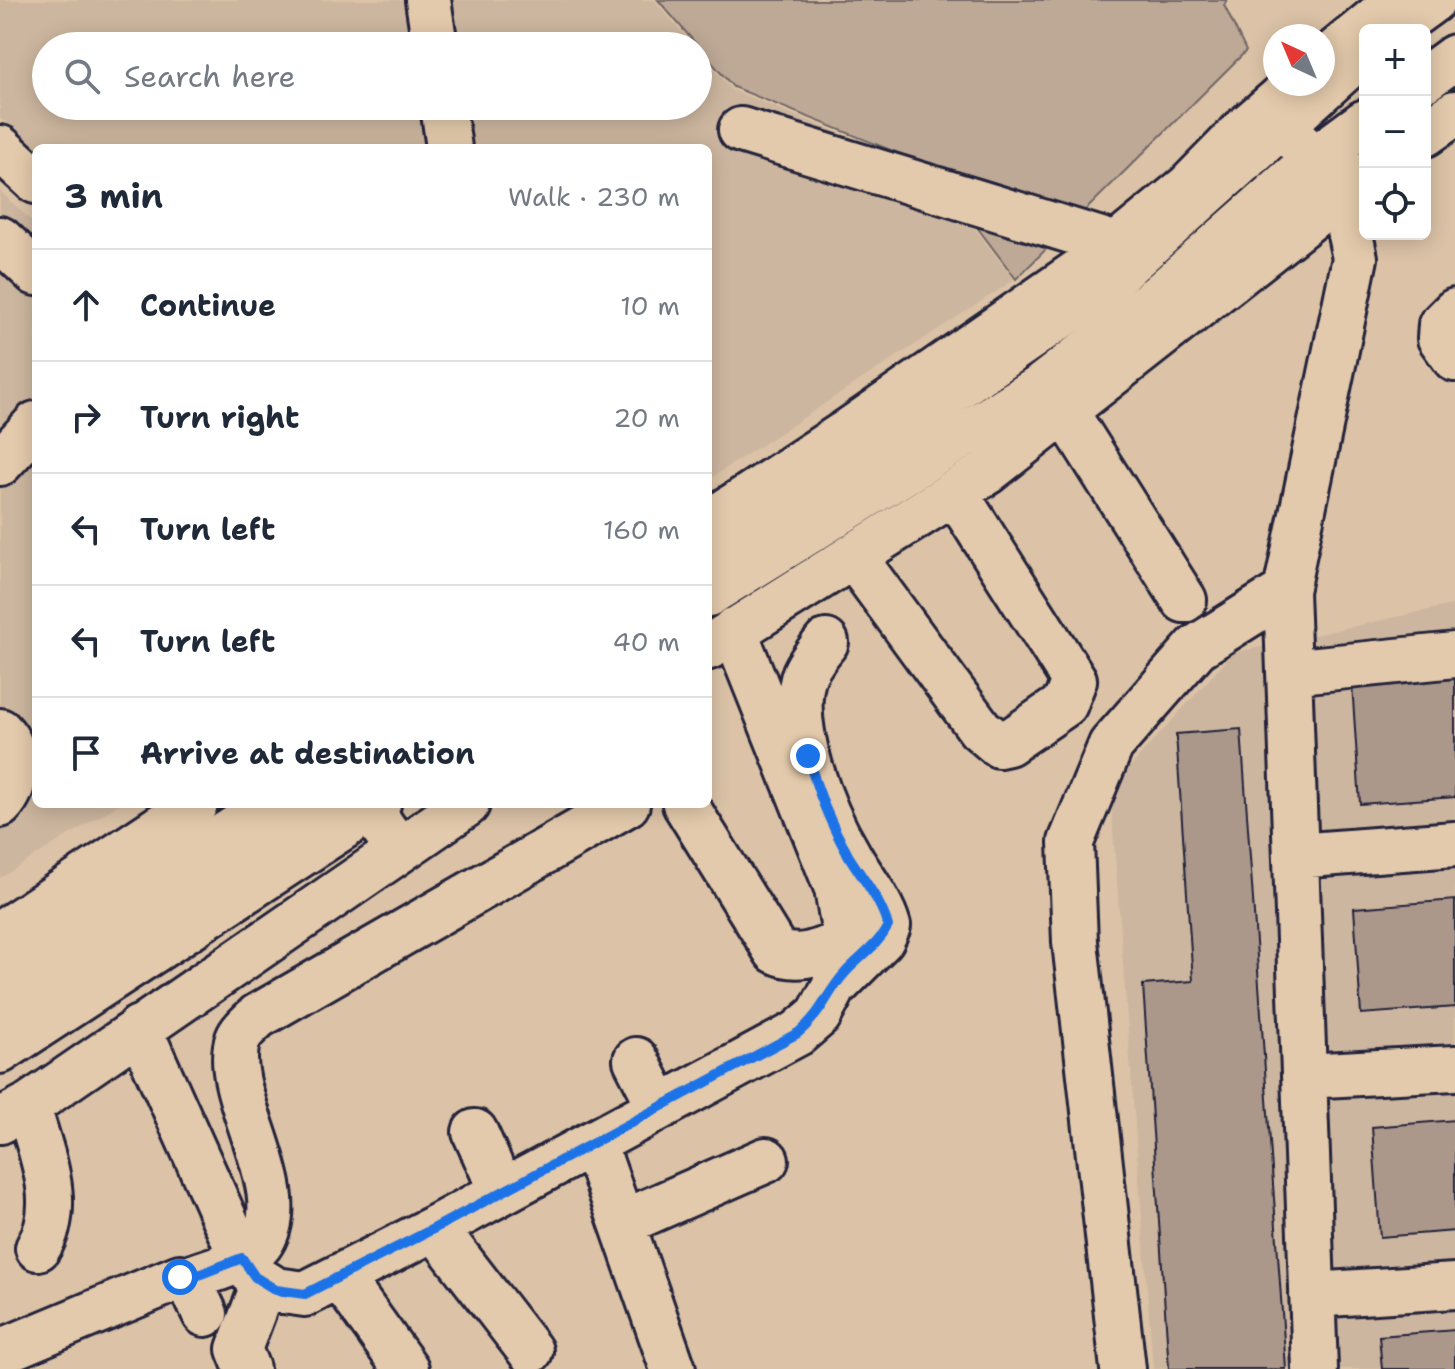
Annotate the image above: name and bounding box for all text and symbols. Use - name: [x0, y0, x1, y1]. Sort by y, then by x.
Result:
- north arrow: [1263, 24, 1335, 96]
- map controls: [1359, 24, 1431, 240]
- button: +: [1359, 24, 1431, 96]
- search box: [32, 32, 712, 120]
- icon: search: [60, 54, 104, 98]
- text: Search here: [124, 56, 295, 97]
- button: −: [1359, 96, 1431, 168]
- button: locate: [1359, 168, 1431, 240]
- text: 3 min: [64, 173, 163, 219]
- text: Walk · 230 m: [508, 179, 680, 214]
- icon: ahead: [64, 283, 108, 327]
- text: Continue: [140, 285, 276, 326]
- text: 10 m: [620, 288, 680, 323]
- icon: right: [64, 395, 108, 439]
- text: Turn right: [140, 397, 299, 438]
- text: 20 m: [613, 400, 680, 435]
- icon: left: [64, 507, 108, 551]
- text: Turn left: [140, 509, 275, 550]
- text: 160 m: [603, 512, 680, 547]
- icon: left: [64, 619, 108, 663]
- text: Turn left: [140, 621, 275, 662]
- text: 40 m: [613, 624, 680, 659]
- icon: arrive: [64, 731, 108, 775]
- text: Arrive at destination: [140, 733, 475, 774]
- route end: [790, 738, 826, 774]
- route start: [162, 1259, 198, 1295]

